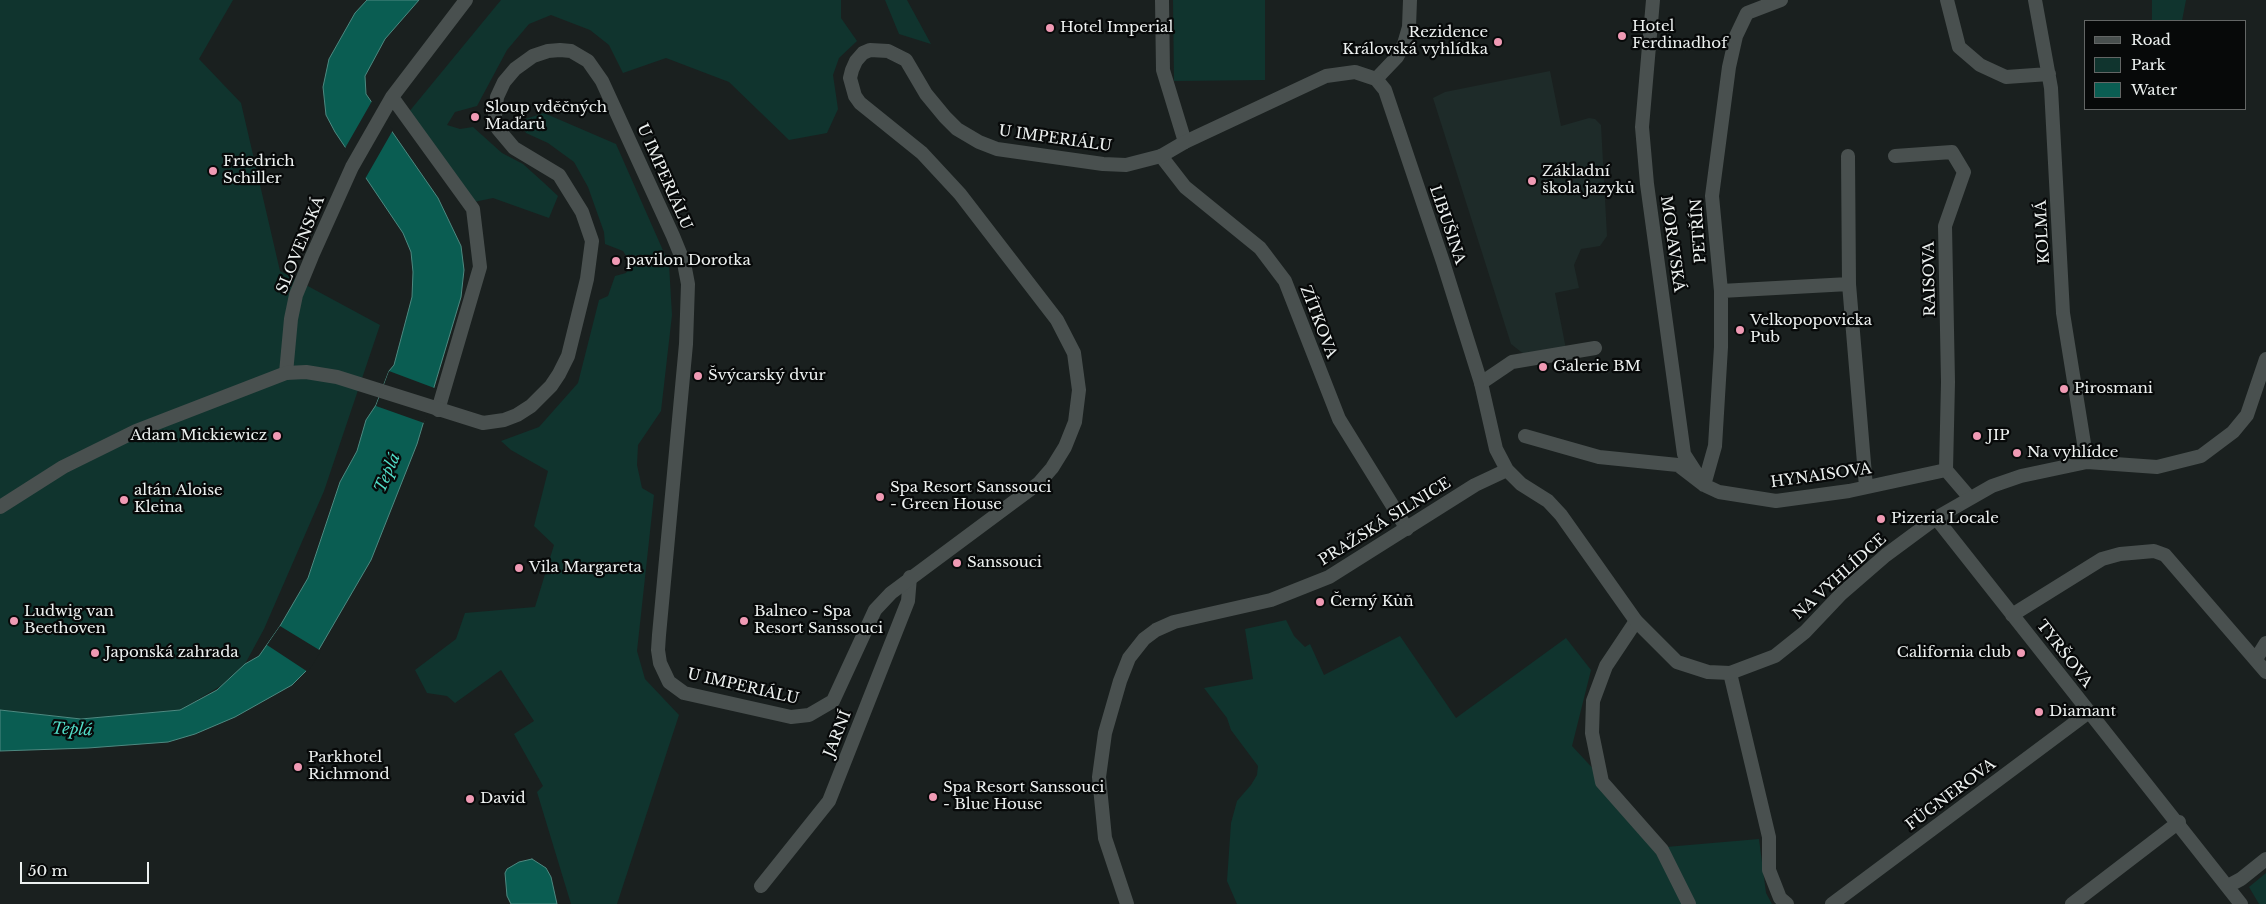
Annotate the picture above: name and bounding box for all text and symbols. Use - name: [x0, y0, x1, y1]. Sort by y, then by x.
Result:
- place label: Hotel Ferdinadhof: [1632, 18, 1727, 53]
- place label: Hotel Imperial: [1060, 19, 1173, 37]
- legend: [2084, 20, 2246, 110]
- marker: Hotel Imperial: [1044, 22, 1056, 34]
- place label: Rezidence Královská vyhlídka: [1342, 24, 1488, 59]
- marker: Hotel Ferdinadhof: [1616, 30, 1628, 42]
- text: Road: [2131, 30, 2171, 49]
- marker: Rezidence Královská vyhlídka: [1492, 36, 1504, 48]
- text: Park: [2131, 55, 2166, 74]
- text: Water: [2131, 80, 2177, 99]
- place label: Sloup vděčných Maďarů: [485, 99, 607, 134]
- marker: Sloup vděčných Maďarů: [469, 111, 481, 123]
- street label: U IMPERIÁLU: [633, 121, 695, 233]
- street label: U IMPERIÁLU: [997, 122, 1113, 156]
- place label: Friedrich Schiller: [223, 153, 295, 188]
- place label: Základní škola jazyků: [1542, 163, 1635, 198]
- marker: Friedrich Schiller: [207, 165, 219, 177]
- marker: Základní škola jazyků: [1526, 175, 1538, 187]
- street label: LIBUŠINA: [1425, 183, 1469, 267]
- street label: SLOVENSKÁ: [273, 194, 329, 296]
- street label: MORAVSKÁ: [1656, 195, 1688, 293]
- street label: PETŘÍN: [1688, 198, 1710, 264]
- street label: KOLMÁ: [2032, 200, 2054, 264]
- street label: RAISOVA: [1920, 241, 1940, 317]
- place label: pavilon Dorotka: [626, 252, 751, 270]
- marker: pavilon Dorotka: [610, 255, 622, 267]
- street label: ZÍTKOVA: [1296, 283, 1340, 361]
- place label: Velkopopovicka Pub: [1750, 312, 1872, 347]
- marker: Velkopopovicka Pub: [1734, 324, 1746, 336]
- place label: Galerie BM: [1553, 358, 1641, 376]
- marker: Galerie BM: [1537, 361, 1549, 373]
- place label: Švýcarský dvůr: [708, 367, 826, 385]
- marker: Švýcarský dvůr: [692, 370, 704, 382]
- place label: Pirosmani: [2074, 380, 2153, 398]
- marker: Pirosmani: [2058, 383, 2070, 395]
- place label: Adam Mickiewicz: [130, 427, 267, 445]
- place label: JIP: [1987, 427, 2009, 445]
- marker: Adam Mickiewicz: [271, 430, 283, 442]
- marker: JIP: [1971, 430, 1983, 442]
- place label: Na vyhlídce: [2027, 444, 2118, 462]
- marker: Na vyhlídce: [2011, 447, 2023, 459]
- water label: Teplá: [371, 450, 405, 496]
- street label: HYNAISOVA: [1769, 460, 1873, 492]
- street label: PRAŽSKÁ SILNICE: [1316, 474, 1454, 570]
- place label: Spa Resort Sanssouci - Green House: [890, 479, 1051, 514]
- place label: altán Aloise Kleina: [134, 482, 223, 517]
- marker: Spa Resort Sanssouci - Green House: [874, 491, 886, 503]
- marker: altán Aloise Kleina: [118, 494, 130, 506]
- place label: Pizeria Locale: [1891, 510, 1999, 528]
- marker: Pizeria Locale: [1875, 513, 1887, 525]
- street label: NA VYHLÍDCE: [1790, 530, 1890, 624]
- place label: Sanssouci: [967, 554, 1042, 572]
- marker: Sanssouci: [951, 557, 963, 569]
- place label: Vila Margareta: [529, 559, 642, 577]
- marker: Vila Margareta: [513, 562, 525, 574]
- place label: Černý Kůň: [1330, 593, 1414, 611]
- marker: Černý Kůň: [1314, 596, 1326, 608]
- place label: Ludwig van Beethoven: [24, 603, 114, 638]
- place label: Balneo - Spa Resort Sanssouci: [754, 603, 883, 638]
- marker: Ludwig van Beethoven: [8, 615, 20, 627]
- marker: Balneo - Spa Resort Sanssouci: [738, 615, 750, 627]
- street label: TYRŠOVA: [2032, 617, 2096, 691]
- place label: Japonská zahrada: [105, 644, 239, 662]
- place label: California club: [1897, 644, 2011, 662]
- marker: Japonská zahrada: [89, 647, 101, 659]
- marker: California club: [2015, 647, 2027, 659]
- street label: U IMPERIÁLU: [685, 665, 801, 709]
- place label: Diamant: [2049, 703, 2116, 721]
- marker: Diamant: [2033, 706, 2045, 718]
- street label: JARNÍ: [820, 708, 856, 760]
- water label: Teplá: [51, 719, 93, 741]
- place label: Parkhotel Richmond: [308, 749, 390, 784]
- street label: FÜGNEROVA: [1903, 755, 1999, 835]
- marker: Parkhotel Richmond: [292, 761, 304, 773]
- place label: Spa Resort Sanssouci - Blue House: [943, 779, 1104, 814]
- place label: David: [480, 790, 526, 808]
- marker: Spa Resort Sanssouci - Blue House: [927, 791, 939, 803]
- marker: David: [464, 793, 476, 805]
- scale bar: [22, 852, 151, 884]
- text: 50 m: [28, 861, 68, 880]

